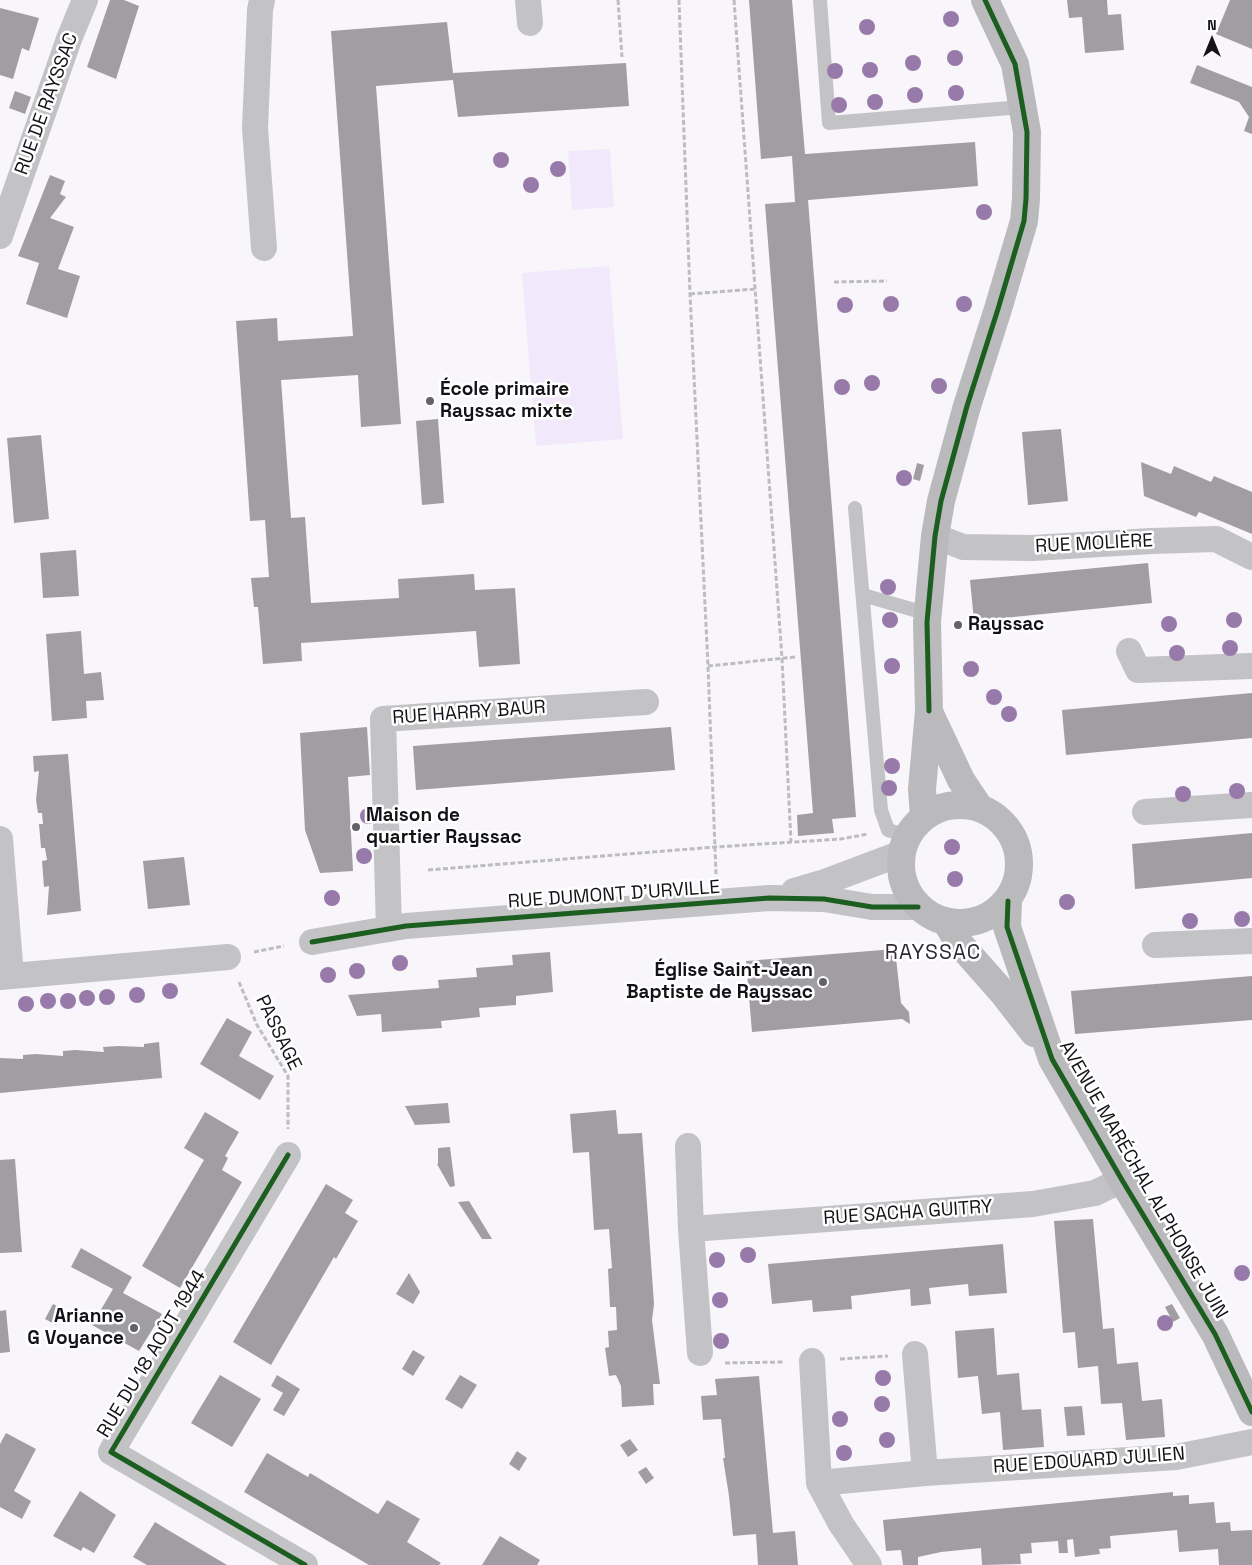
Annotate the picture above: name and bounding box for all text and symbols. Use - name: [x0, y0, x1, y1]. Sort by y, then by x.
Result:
- north arrow: [1187, 15, 1237, 65]
- text: N: [1207, 16, 1217, 34]
- street label: RUE DE RAYSSAC: [11, 30, 83, 178]
- place label: École primaire Rayssac mixte: [440, 379, 573, 423]
- marker: École primaire Rayssac mixte: [424, 395, 436, 407]
- street label: RUE MOLIÈRE: [1035, 530, 1153, 558]
- place label: Rayssac: [968, 614, 1044, 636]
- marker: Rayssac: [952, 619, 964, 631]
- street label: RUE HARRY BAUR: [392, 696, 546, 730]
- place label: Maison de quartier Rayssac: [366, 805, 522, 849]
- marker: Maison de quartier Rayssac: [350, 821, 362, 833]
- street label: RUE DUMONT D'URVILLE: [507, 876, 721, 914]
- district label: RAYSSAC: [884, 940, 982, 966]
- place label: Église Saint-Jean Baptiste de Rayssac: [626, 960, 813, 1004]
- marker: Église Saint-Jean Baptiste de Rayssac: [817, 976, 829, 988]
- street label: PASSAGE: [250, 992, 306, 1074]
- street label: AVENUE MARÉCHAL ALPHONSE JUIN: [1054, 1037, 1232, 1323]
- street label: RUE SACHA GUITRY: [823, 1196, 993, 1230]
- street label: RUE DU 18 AOÛT 1944: [93, 1266, 211, 1442]
- place label: Arianne G Voyance: [27, 1306, 124, 1350]
- marker: Arianne G Voyance: [128, 1322, 140, 1334]
- street label: RUE EDOUARD JULIEN: [992, 1443, 1186, 1479]

